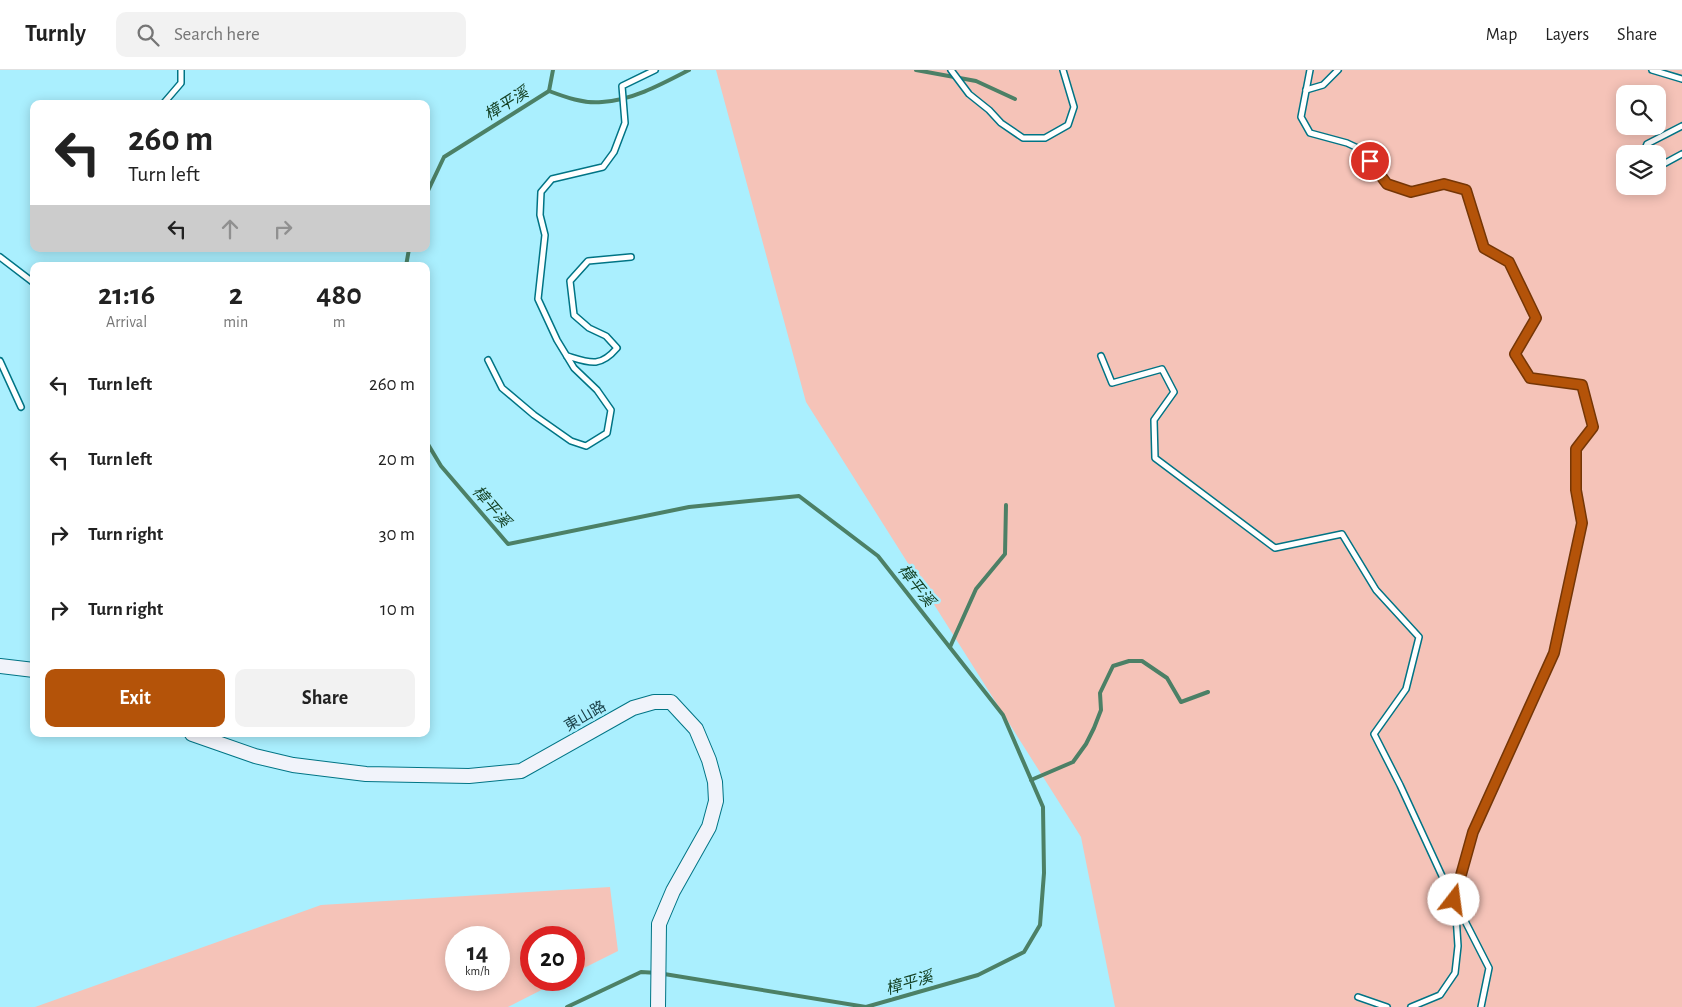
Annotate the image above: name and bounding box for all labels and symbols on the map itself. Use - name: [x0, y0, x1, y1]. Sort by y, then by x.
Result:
- water label: 樟平溪: [481, 82, 533, 123]
- pin: [1349, 140, 1391, 182]
- water label: 樟平溪: [469, 483, 515, 532]
- water label: 樟平溪: [895, 561, 939, 611]
- street label: 東山路: [562, 698, 608, 734]
- position arrow: [1427, 873, 1479, 925]
- speed limit sign: 20: [520, 926, 585, 991]
- water label: 樟平溪: [884, 967, 936, 997]

